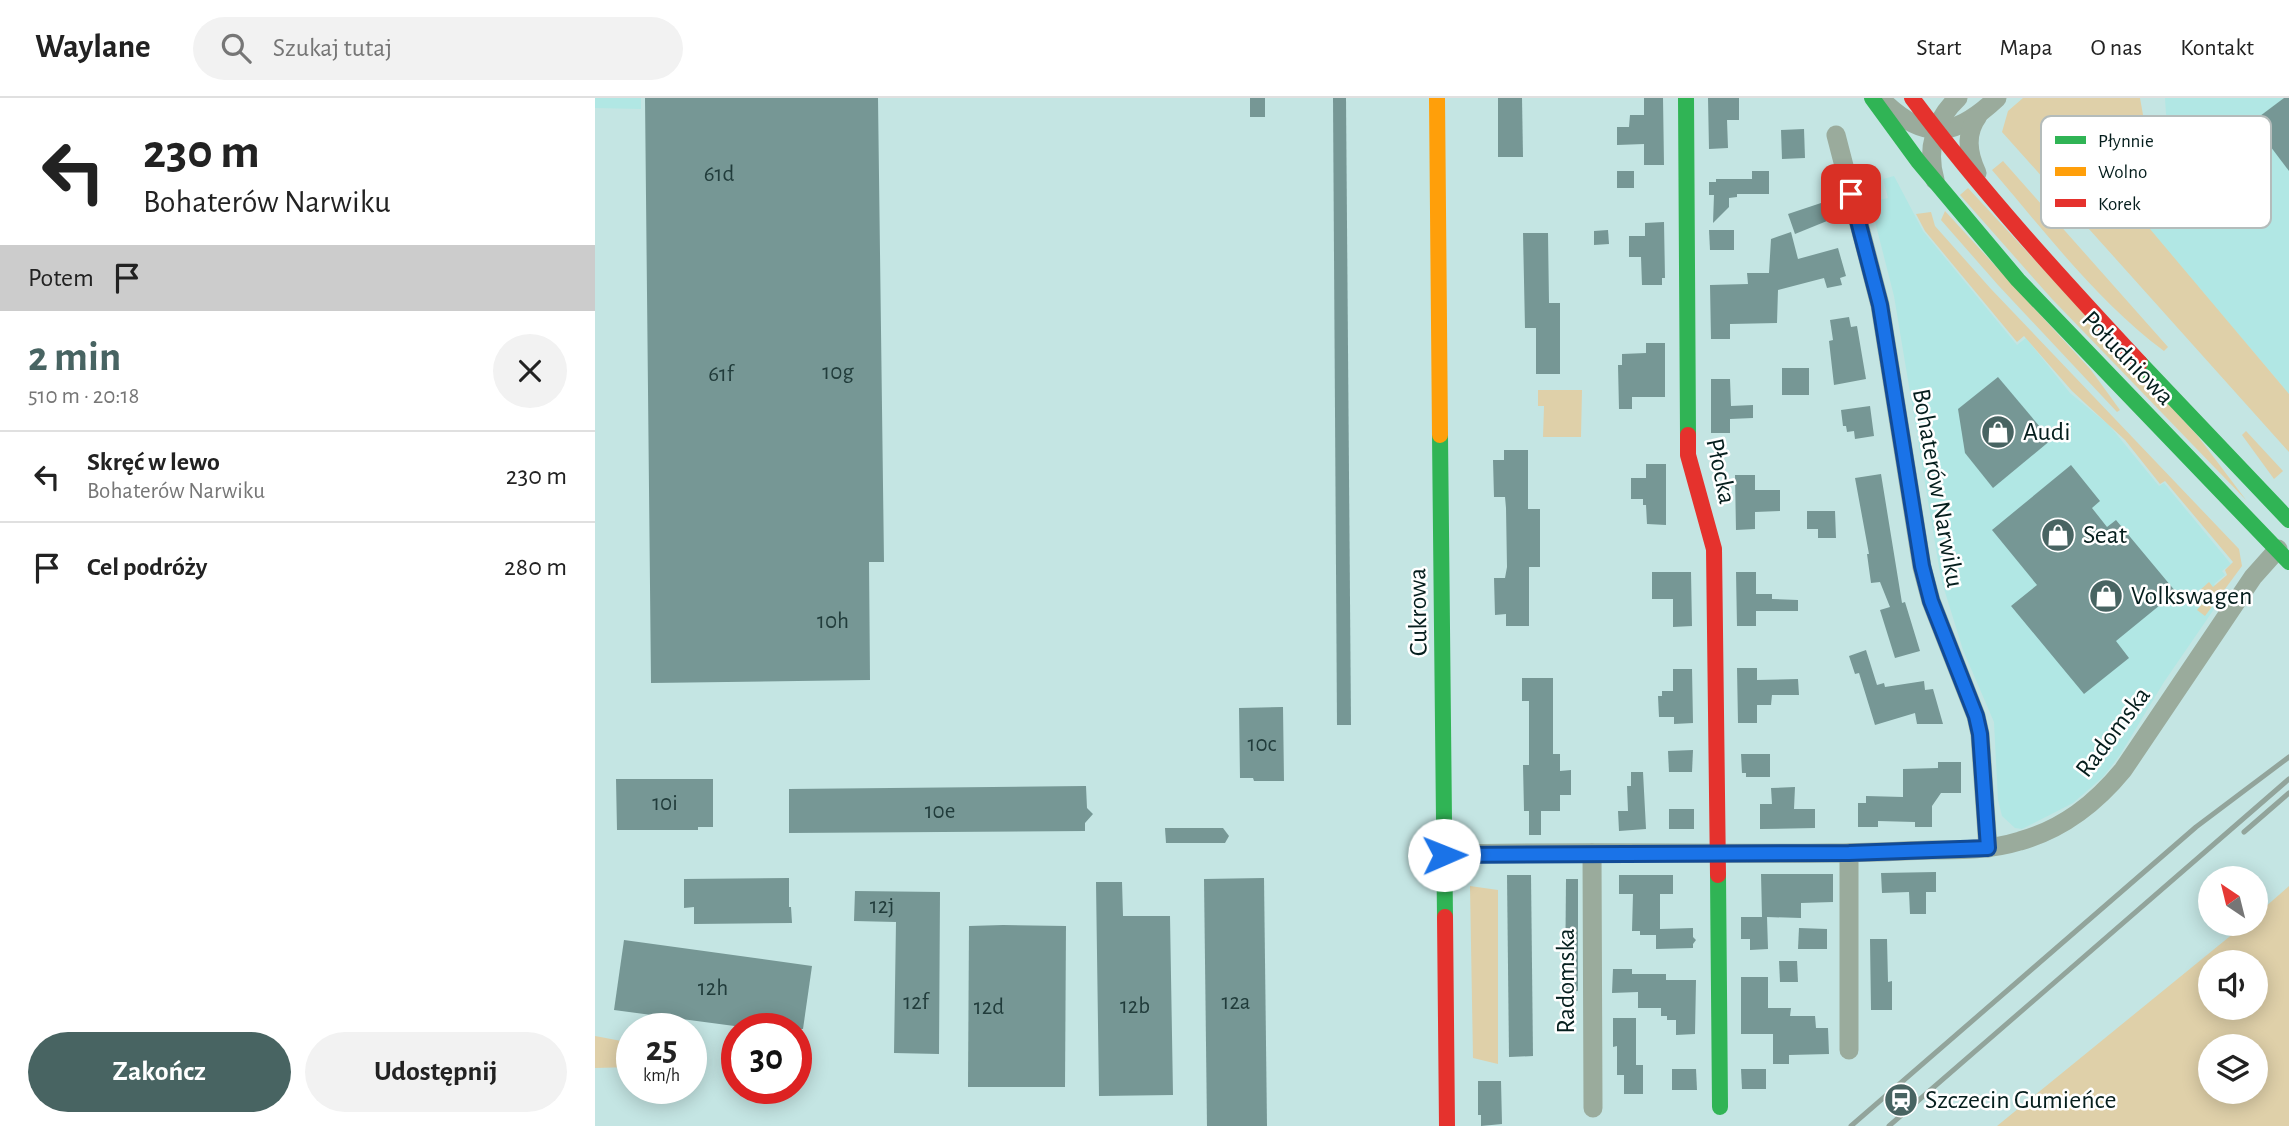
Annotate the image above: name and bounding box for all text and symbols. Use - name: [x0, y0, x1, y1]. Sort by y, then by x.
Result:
- search box: [193, 17, 683, 80]
- icon: search: [217, 29, 255, 67]
- text: Waylane: [35, 31, 151, 64]
- text: Szukaj tutaj: [273, 35, 392, 61]
- text: Start: [1916, 36, 1961, 60]
- text: Mapa: [1999, 36, 2053, 60]
- text: O nas: [2091, 36, 2142, 60]
- text: Kontakt: [2180, 36, 2254, 60]
- legend: [2041, 116, 2271, 228]
- icon: left: [28, 126, 119, 217]
- text: 230 m: [143, 128, 260, 177]
- text: Płynnie: [2098, 132, 2154, 151]
- house number: 61d: [704, 163, 734, 186]
- text: Wolno: [2098, 163, 2147, 182]
- pin: [1821, 164, 1881, 224]
- icon: arrive: [1832, 175, 1870, 213]
- text: Bohaterów Narwiku: [143, 186, 391, 218]
- text: Korek: [2098, 195, 2141, 214]
- icon: arrive: [108, 259, 146, 297]
- text: Potem: [28, 265, 94, 291]
- street label: Południowa: [2077, 306, 2179, 410]
- button: close: [493, 334, 567, 408]
- text: 2 min: [28, 336, 121, 378]
- house number: 10g: [822, 361, 854, 384]
- house number: 61f: [708, 363, 736, 386]
- text: 510 m · 20:18: [28, 385, 139, 408]
- street label: Bohaterów Narwiku: [1908, 387, 1968, 589]
- shop icon: Audi: [1979, 413, 2017, 451]
- place label: Audi: [2023, 419, 2071, 445]
- street label: Płocka: [1701, 436, 1741, 506]
- text: Skręć w lewo: [87, 449, 220, 475]
- icon: left: [28, 458, 66, 496]
- text: 230 m: [506, 463, 567, 489]
- text: Bohaterów Narwiku: [87, 480, 265, 503]
- shop icon: Seat: [2039, 516, 2077, 554]
- place label: Seat: [2083, 522, 2127, 548]
- icon: arrive: [28, 549, 66, 587]
- text: Cel podróży: [87, 554, 207, 580]
- text: 280 m: [504, 554, 567, 580]
- street label: Cukrowa: [1404, 568, 1432, 656]
- shop icon: Volkswagen: [2087, 577, 2125, 615]
- place label: Volkswagen: [2131, 583, 2252, 609]
- house number: 10h: [817, 610, 849, 633]
- street label: Radomska: [2071, 682, 2155, 782]
- house number: 10c: [1248, 733, 1277, 756]
- house number: 10i: [652, 792, 678, 815]
- house number: 10e: [925, 800, 955, 823]
- position arrow: [1407, 818, 1481, 892]
- north arrow: [2198, 866, 2268, 936]
- map controls: [2198, 866, 2268, 1104]
- house number: 12j: [870, 895, 894, 918]
- street label: Radomska: [1553, 928, 1579, 1034]
- button: sound: [2198, 950, 2268, 1020]
- house number: 12h: [698, 977, 728, 1000]
- house number: 12f: [903, 991, 931, 1014]
- house number: 12a: [1221, 991, 1251, 1014]
- house number: 12b: [1120, 995, 1150, 1018]
- house number: 12d: [974, 996, 1004, 1019]
- speed limit sign: 30: [721, 1013, 812, 1104]
- button: Zakończ: [28, 1032, 291, 1112]
- button: Udostępnij: [305, 1032, 567, 1112]
- text: 25: [646, 1032, 677, 1067]
- button: layers: [2198, 1034, 2268, 1104]
- text: km/h: [643, 1067, 680, 1085]
- station icon: Szczecin Gumieńce: [1882, 1081, 1920, 1119]
- place label: Szczecin Gumieńce: [1925, 1087, 2117, 1113]

